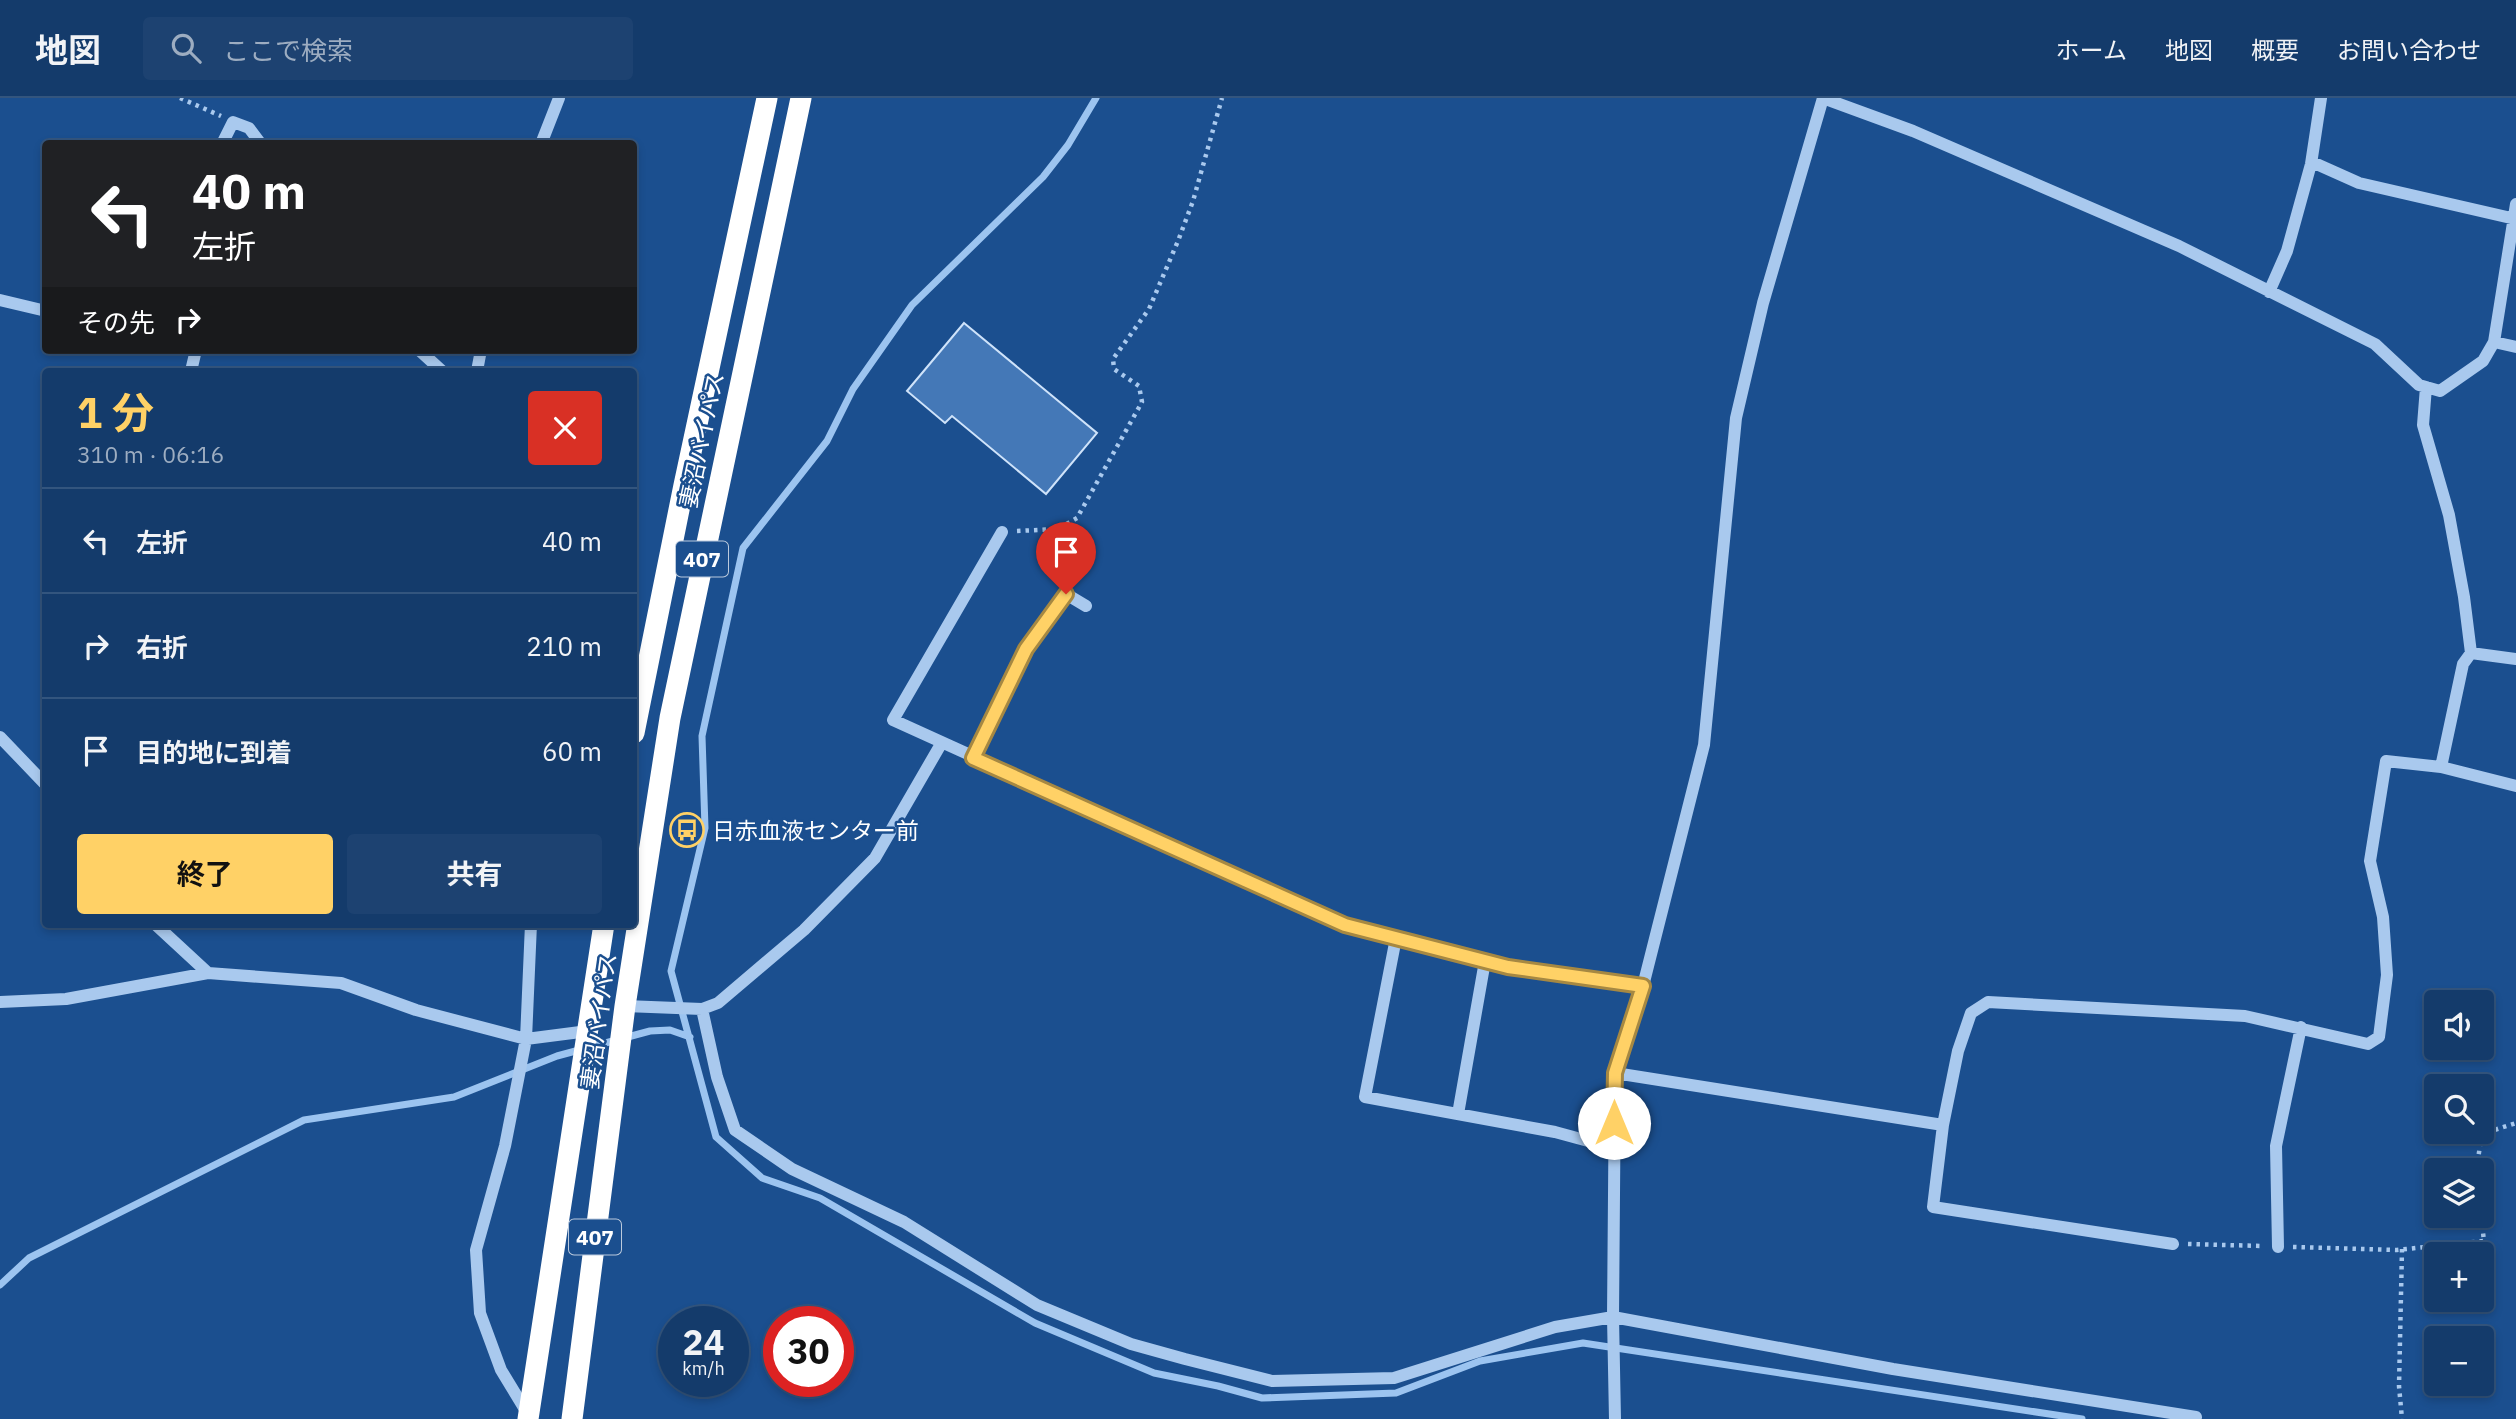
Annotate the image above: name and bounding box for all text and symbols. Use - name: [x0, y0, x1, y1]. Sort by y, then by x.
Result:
- search box: [143, 17, 633, 80]
- text: 地図: [35, 28, 101, 71]
- icon: search: [167, 29, 205, 67]
- text: ここで検索: [223, 33, 353, 67]
- text: ホーム: [2056, 34, 2127, 66]
- text: 地図: [2165, 34, 2213, 66]
- text: 概要: [2251, 34, 2299, 66]
- text: お問い合わせ: [2337, 34, 2481, 66]
- text: 40 m: [192, 159, 306, 222]
- icon: left: [77, 168, 168, 259]
- text: 左折: [192, 225, 256, 267]
- icon: right: [169, 301, 207, 339]
- text: その先: [77, 305, 155, 339]
- street label: 妻沼バイパス: [672, 370, 730, 510]
- text: 1 分: [77, 385, 154, 440]
- button: close: [528, 391, 602, 465]
- text: 310 m · 06:16: [77, 439, 224, 469]
- icon: left: [77, 522, 115, 560]
- pin: [1036, 522, 1096, 594]
- text: 40 m: [542, 524, 602, 558]
- text: 左折: [136, 525, 188, 559]
- icon: arrive: [1047, 533, 1085, 571]
- road number: 407: [676, 542, 728, 576]
- icon: right: [77, 627, 115, 665]
- text: 210 m: [526, 629, 602, 663]
- text: 右折: [136, 630, 188, 664]
- icon: arrive: [77, 732, 115, 770]
- text: 60 m: [542, 734, 602, 768]
- text: 目的地に到着: [136, 735, 292, 769]
- bus stop icon: 日赤血液センター前: [668, 811, 706, 849]
- place label: 日赤血液センター前: [712, 815, 919, 845]
- button: 終了: [77, 834, 333, 914]
- button: 共有: [347, 834, 602, 914]
- street label: 妻沼バイパス: [574, 951, 622, 1091]
- map controls: [2424, 990, 2494, 1396]
- button: sound: [2424, 990, 2494, 1060]
- button: search: [2424, 1074, 2494, 1144]
- position arrow: [1577, 1086, 1651, 1160]
- button: layers: [2424, 1158, 2494, 1228]
- road number: 407: [569, 1220, 621, 1254]
- button: +: [2424, 1242, 2494, 1312]
- speed limit sign: 30: [763, 1306, 854, 1397]
- text: 24: [682, 1319, 725, 1365]
- button: −: [2424, 1326, 2494, 1396]
- text: km/h: [682, 1357, 725, 1380]

